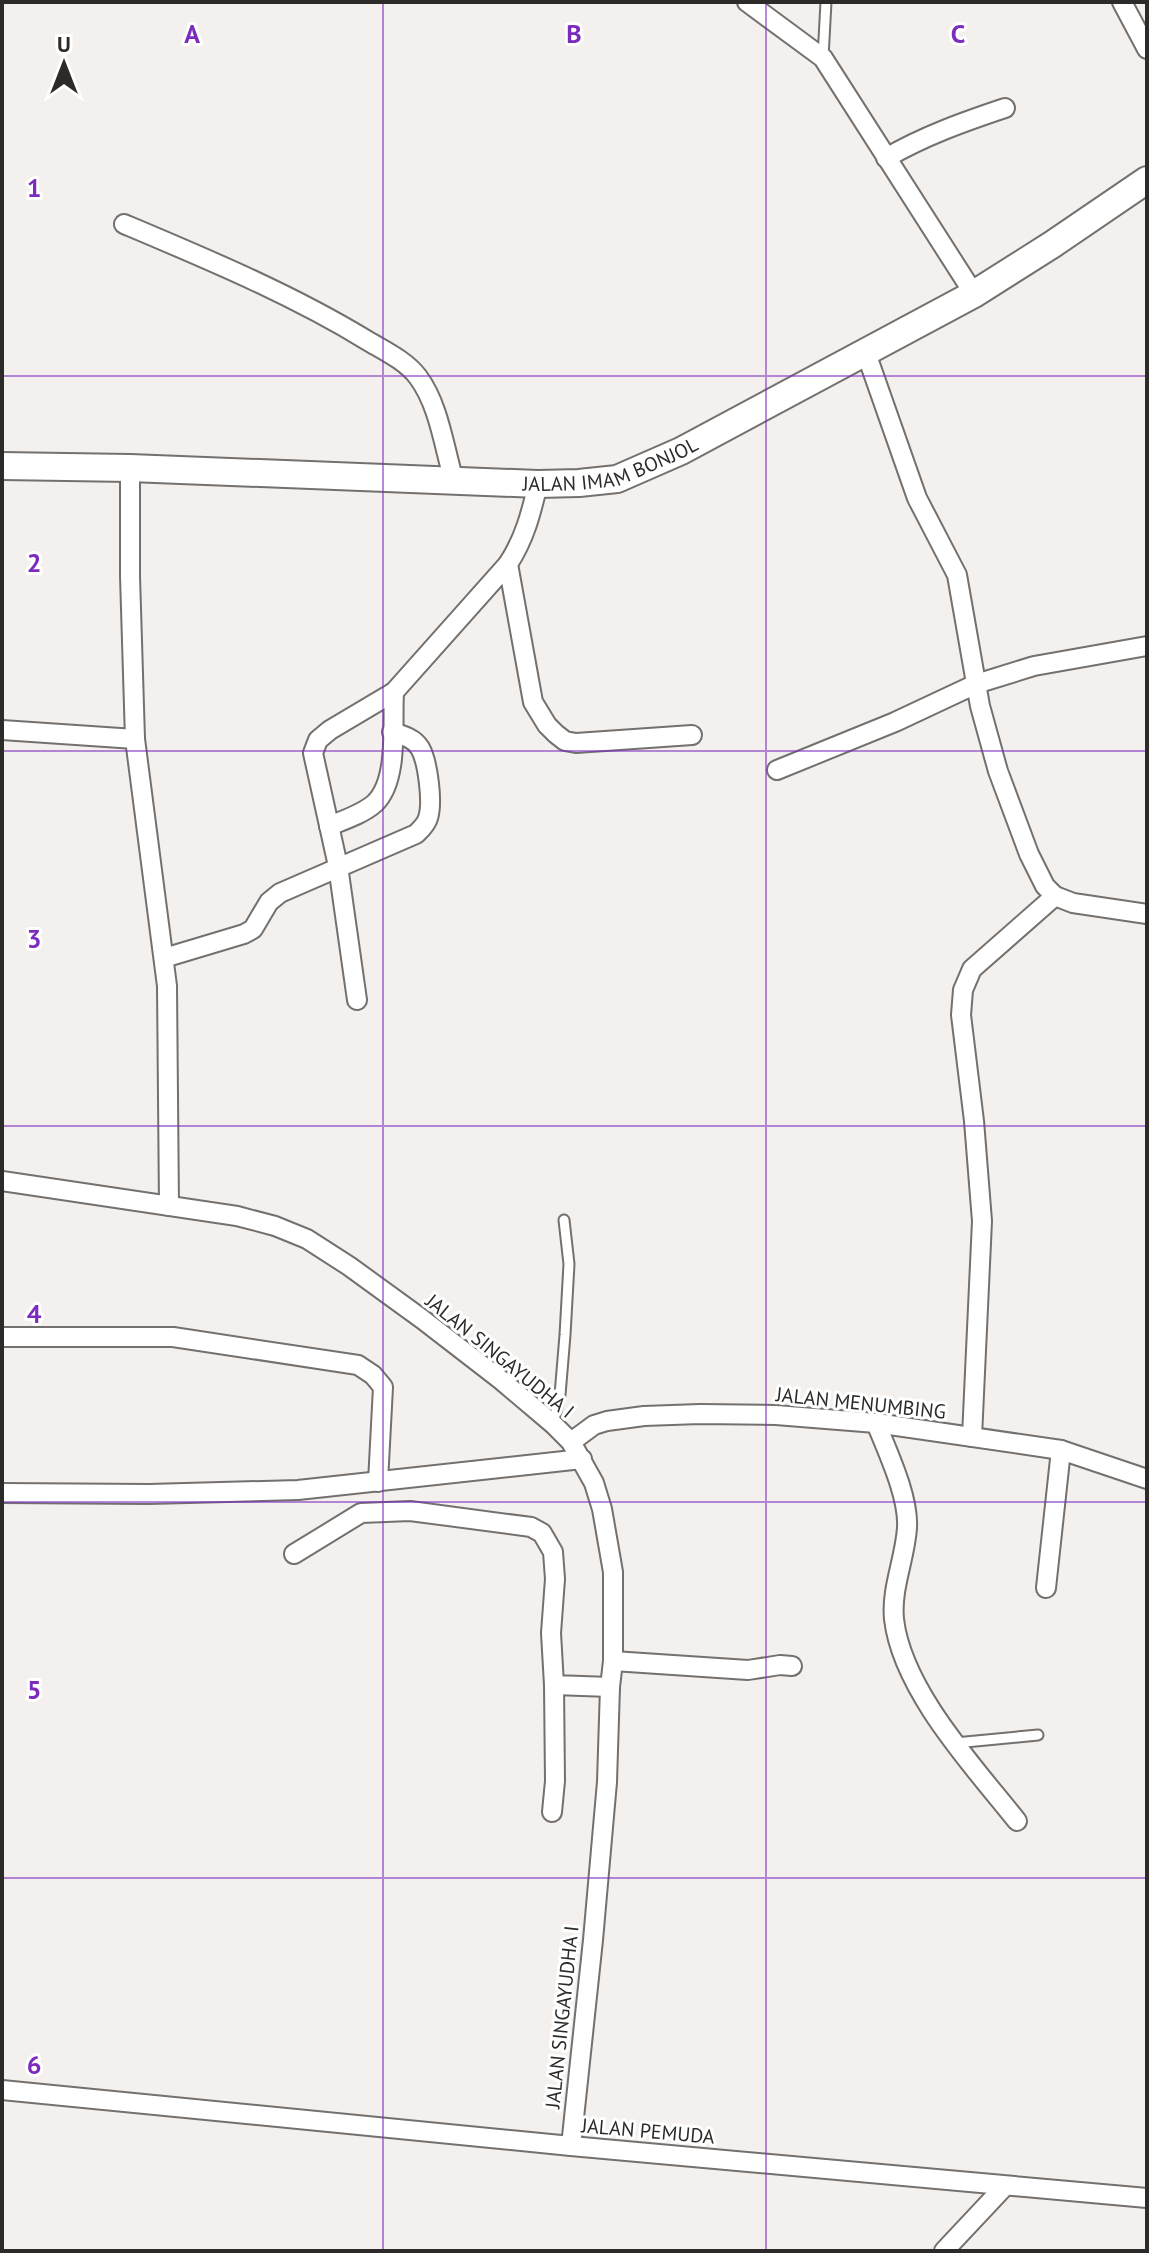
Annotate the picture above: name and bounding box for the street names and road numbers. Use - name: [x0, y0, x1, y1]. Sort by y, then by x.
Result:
- street label: JALAN IMAM BONJOL: [521, 431, 703, 497]
- street label: JALAN SINGAYUDHA I: [420, 1287, 580, 1424]
- street label: JALAN MENUMBING: [774, 1381, 947, 1425]
- street label: JALAN SINGAYUDHA I: [539, 1924, 585, 2111]
- street label: JALAN PEMUDA: [579, 2112, 716, 2150]

